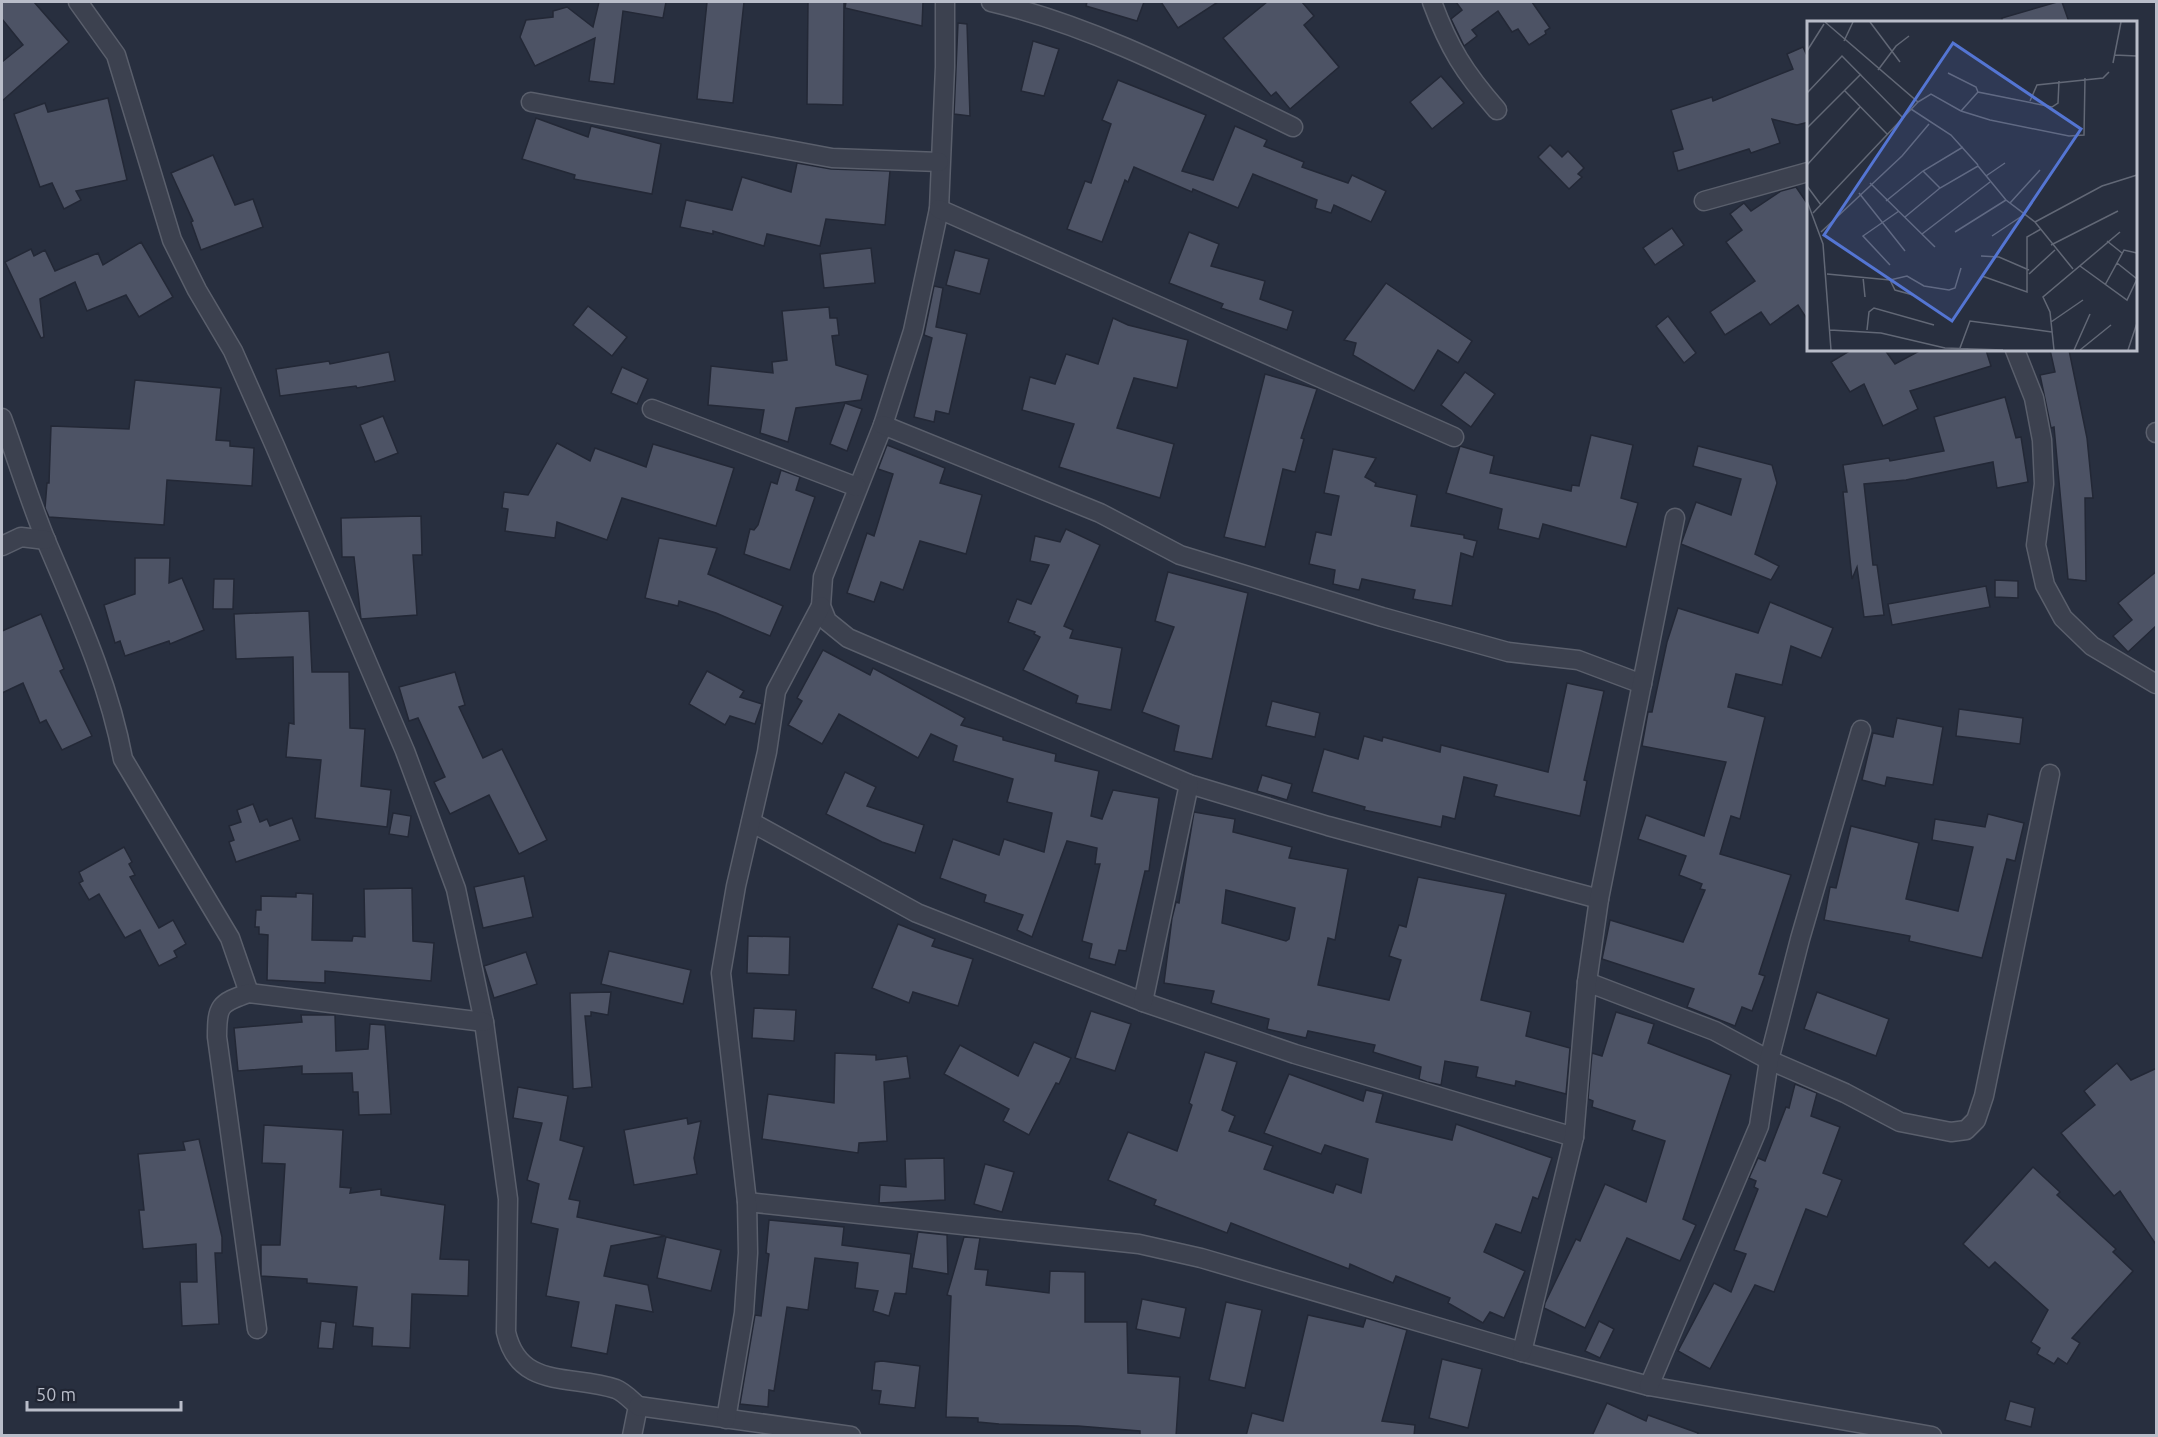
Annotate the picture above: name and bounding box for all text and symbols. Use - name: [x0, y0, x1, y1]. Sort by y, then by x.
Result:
- inset map: [1807, 21, 2137, 351]
- scale bar: [27, 1374, 182, 1412]
- text: 50 m: [36, 1384, 76, 1404]

